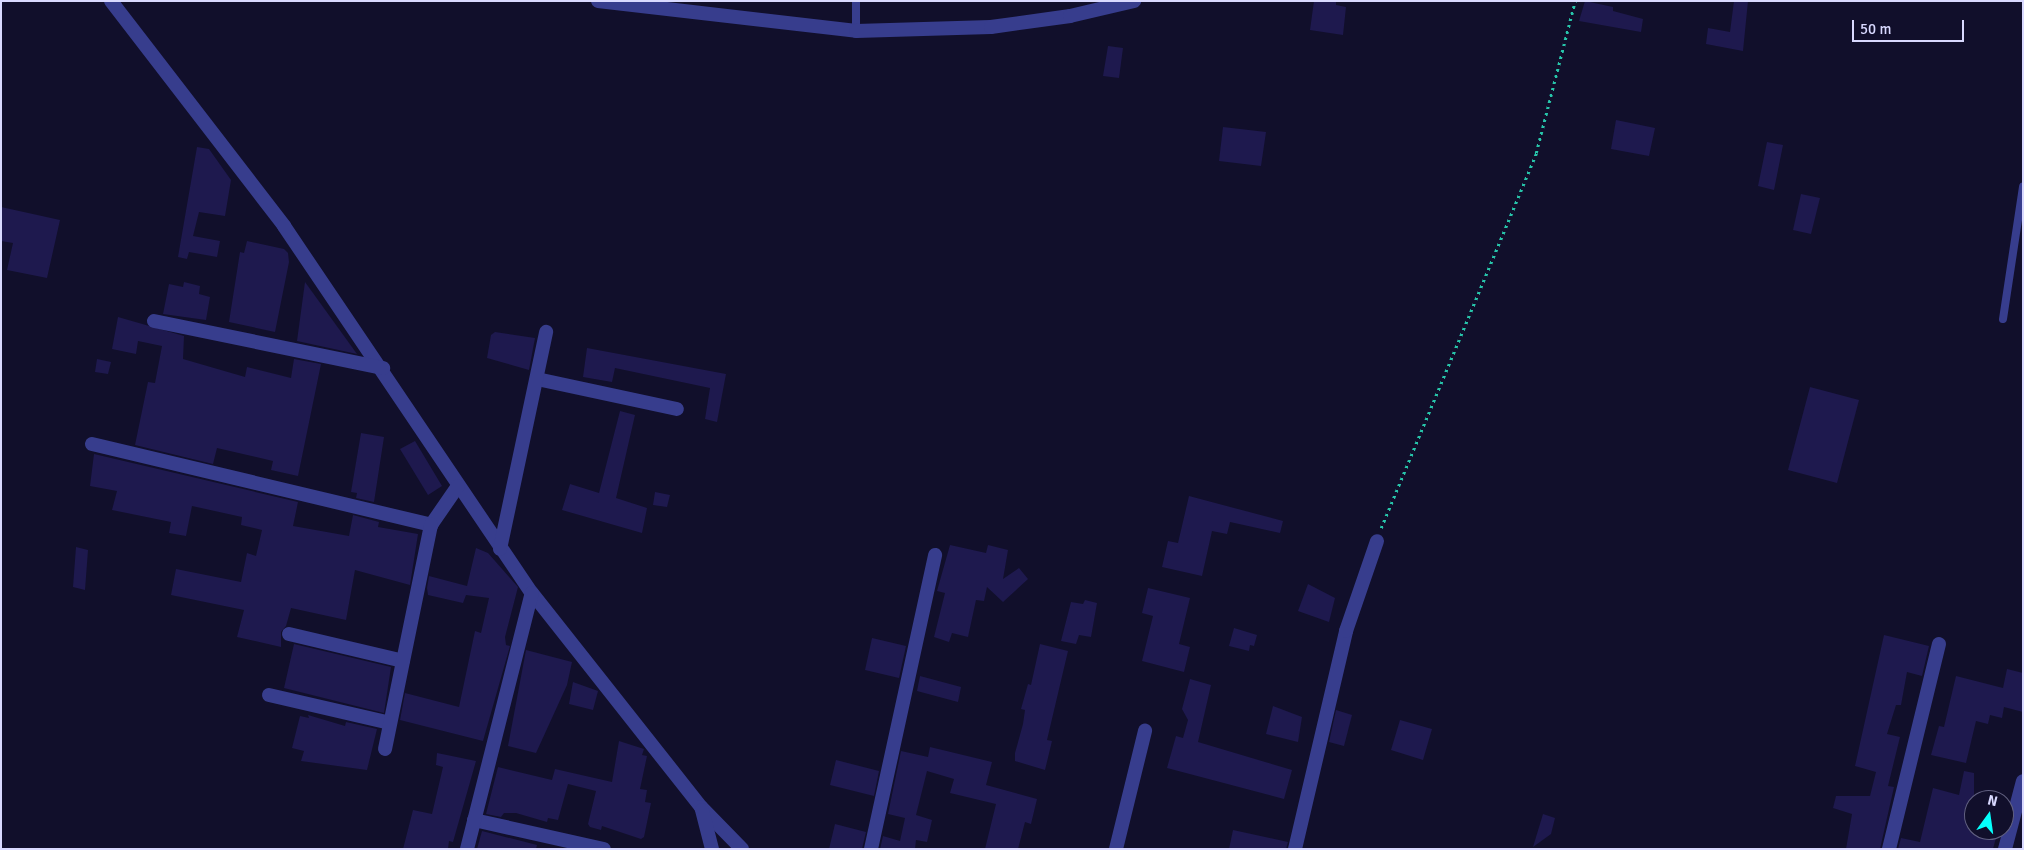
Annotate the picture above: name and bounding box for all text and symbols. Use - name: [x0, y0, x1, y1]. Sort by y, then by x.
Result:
- scale bar: [1854, 10, 1966, 42]
- text: 50 m: [1860, 20, 1891, 38]
- north arrow: [1964, 790, 2014, 840]
- text: N: [1986, 792, 1999, 810]

